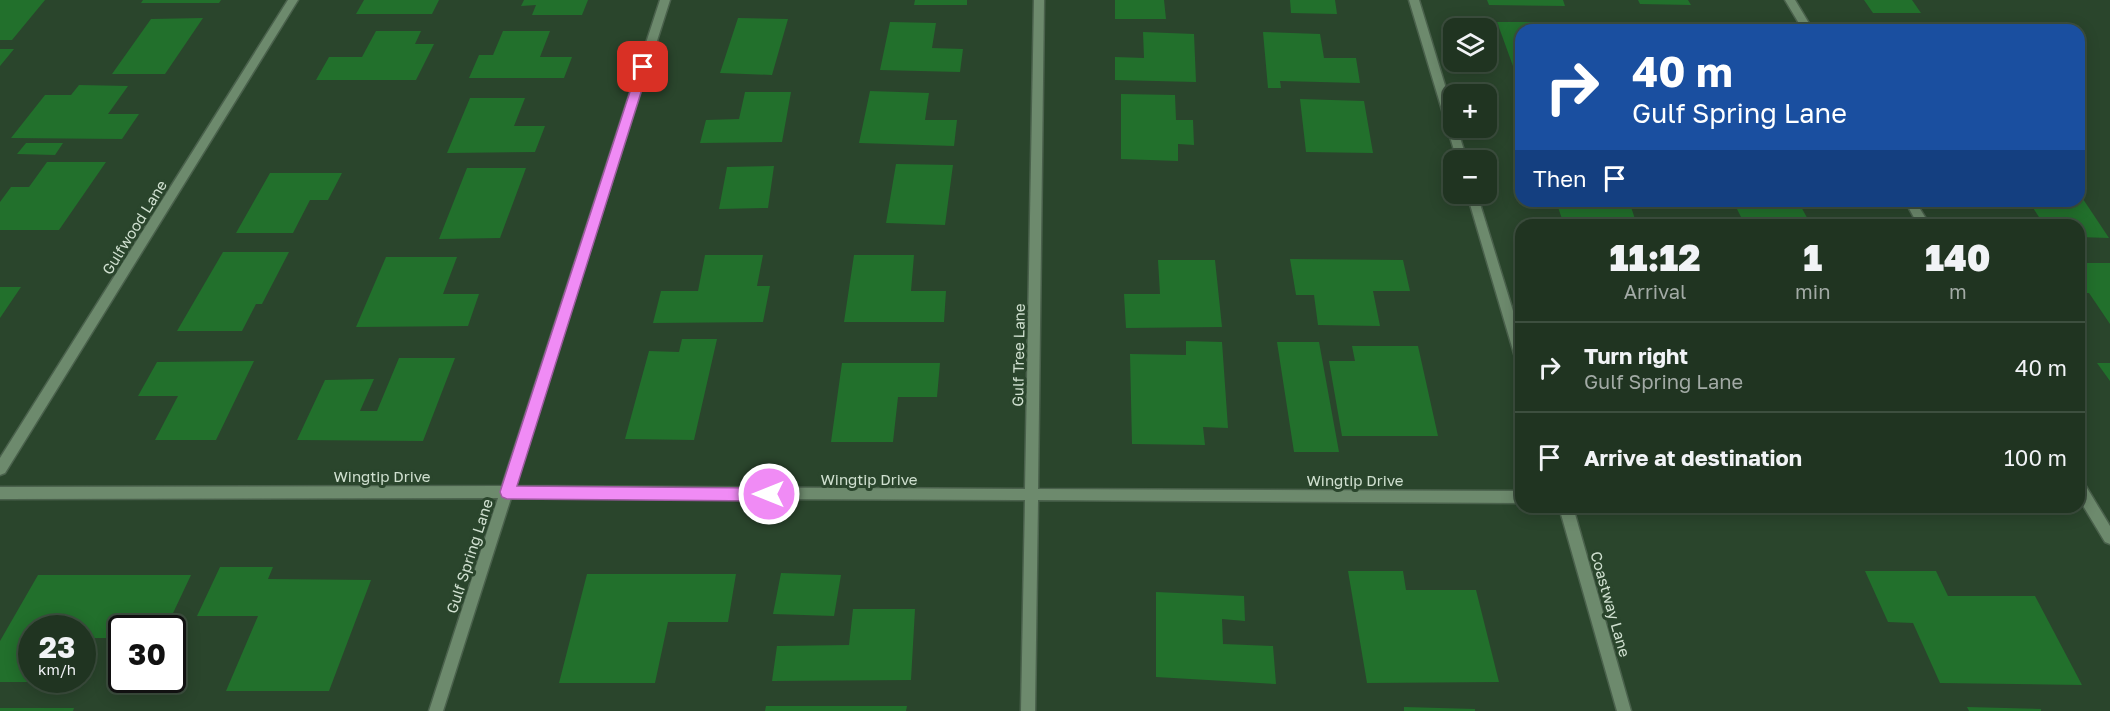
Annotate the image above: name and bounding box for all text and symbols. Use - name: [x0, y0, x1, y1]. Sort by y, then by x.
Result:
- map controls: [1443, 18, 1497, 204]
- button: layers: [1443, 18, 1497, 72]
- pin: [617, 41, 668, 92]
- text: 40 m: [1632, 46, 1733, 96]
- icon: right: [1533, 48, 1611, 126]
- icon: arrive: [626, 50, 659, 83]
- button: +: [1443, 84, 1497, 138]
- text: Gulf Spring Lane: [1632, 97, 1847, 129]
- button: −: [1443, 150, 1497, 204]
- icon: arrive: [1598, 162, 1631, 195]
- text: Then: [1533, 165, 1586, 192]
- street label: Gulfwood Lane: [98, 176, 170, 278]
- text: 11:12: [1609, 236, 1701, 279]
- text: 1: [1803, 236, 1822, 279]
- text: 140: [1925, 236, 1991, 279]
- text: Arrival: [1624, 279, 1686, 303]
- text: min: [1795, 279, 1830, 303]
- text: m: [1949, 279, 1967, 303]
- street label: Gulf Tree Lane: [1008, 303, 1028, 407]
- text: Turn right: [1584, 342, 1688, 369]
- icon: right: [1533, 351, 1566, 384]
- text: 40 m: [2015, 354, 2067, 381]
- text: Gulf Spring Lane: [1584, 369, 1743, 393]
- icon: arrive: [1533, 441, 1566, 474]
- text: Arrive at destination: [1584, 444, 1802, 471]
- text: 100 m: [2004, 444, 2067, 471]
- position arrow: [737, 462, 801, 526]
- street label: Wingtip Drive: [333, 467, 431, 485]
- street label: Wingtip Drive: [820, 470, 918, 488]
- street label: Wingtip Drive: [1306, 471, 1404, 489]
- street label: Gulf Spring Lane: [442, 496, 496, 616]
- street label: Coastway Lane: [1587, 549, 1635, 659]
- speed limit sign: 30: [108, 615, 186, 693]
- text: 23: [39, 629, 75, 665]
- text: km/h: [38, 660, 76, 678]

